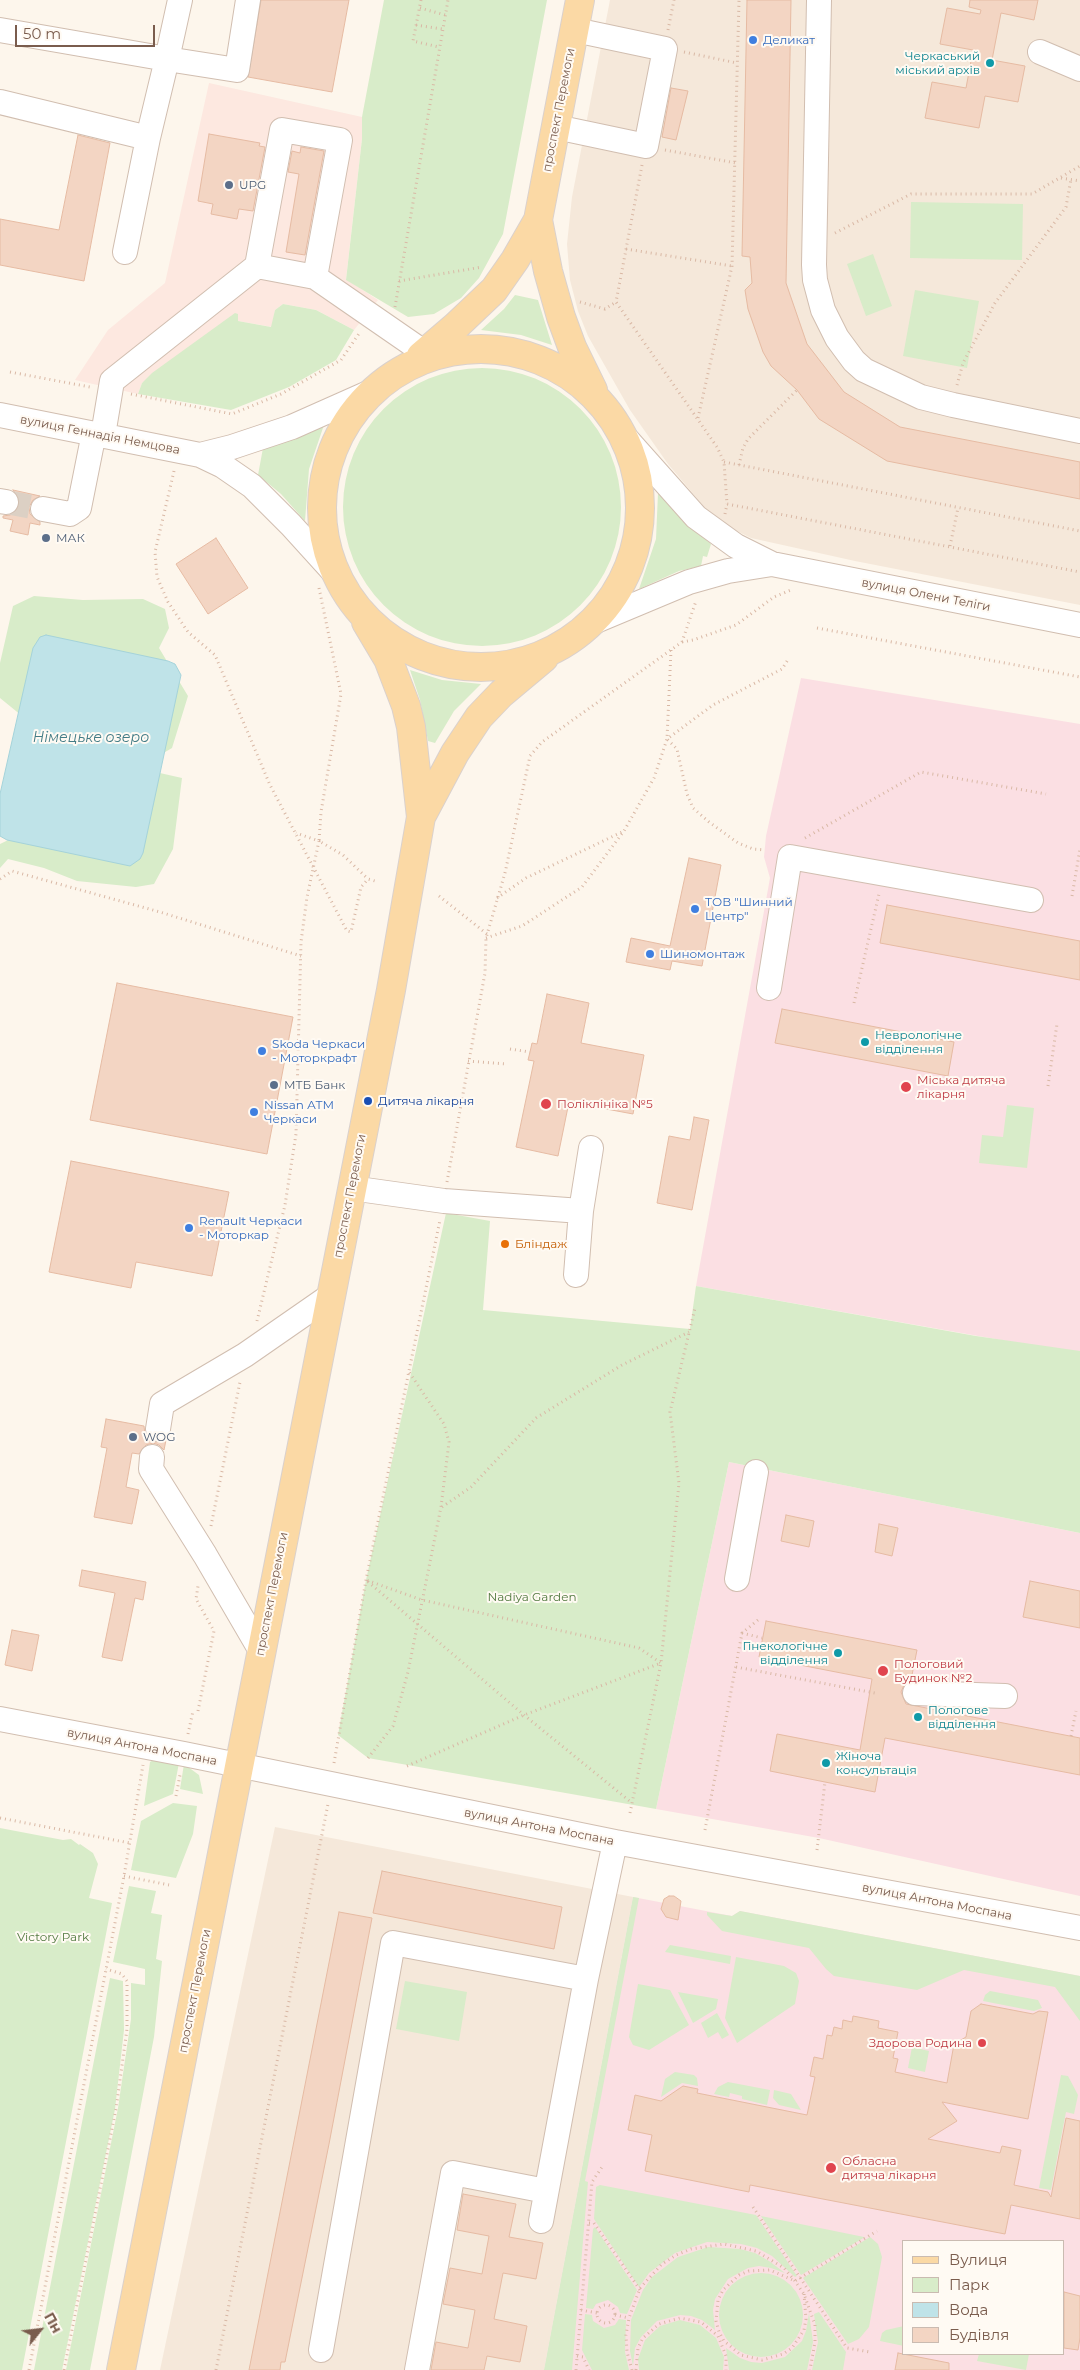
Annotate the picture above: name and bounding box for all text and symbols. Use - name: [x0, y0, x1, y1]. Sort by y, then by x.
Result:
- scale bar: [18, 15, 158, 47]
- text: 50 m: [23, 24, 61, 43]
- place label: Деликат: [763, 33, 815, 47]
- marker: Деликат: [747, 34, 759, 46]
- street label: проспект Перемоги: [540, 47, 578, 173]
- place label: Черкаський міський архів: [895, 49, 980, 77]
- marker: Черкаський міський архів: [984, 57, 996, 69]
- place label: UPG: [239, 178, 266, 192]
- marker: UPG: [223, 179, 235, 191]
- street label: вулиця Геннадія Немцова: [19, 412, 181, 458]
- place label: МАК: [56, 531, 85, 545]
- marker: МАК: [40, 532, 52, 544]
- street label: вулиця Олени Теліги: [860, 575, 992, 615]
- water label: Німецьке озеро: [33, 730, 149, 746]
- place label: ТОВ "Шинний Центр": [705, 895, 793, 923]
- marker: ТОВ "Шинний Центр": [689, 903, 701, 915]
- place label: Шиномонтаж: [660, 947, 745, 961]
- marker: Шиномонтаж: [644, 948, 656, 960]
- place label: Неврологічне відділення: [875, 1028, 962, 1056]
- marker: Неврологічне відділення: [859, 1036, 871, 1048]
- place label: Skoda Черкаси - Моторкрафт: [272, 1037, 365, 1065]
- marker: Skoda Черкаси - Моторкрафт: [256, 1045, 268, 1057]
- place label: Міська дитяча лікарня: [917, 1073, 1005, 1101]
- place label: МТБ Банк: [284, 1078, 345, 1092]
- marker: МТБ Банк: [268, 1079, 280, 1091]
- marker: Міська дитяча лікарня: [899, 1080, 913, 1094]
- place label: Дитяча лікарня: [378, 1094, 474, 1108]
- marker: Дитяча лікарня: [362, 1095, 374, 1107]
- marker: Поліклініка №5: [539, 1097, 553, 1111]
- place label: Поліклініка №5: [557, 1097, 653, 1111]
- place label: Nissan АТМ Черкаси: [264, 1098, 334, 1126]
- marker: Nissan АТМ Черкаси: [248, 1106, 260, 1118]
- street label: проспект Перемоги: [331, 1133, 369, 1259]
- place label: Renault Черкаси - Моторкар: [199, 1214, 302, 1242]
- marker: Renault Черкаси - Моторкар: [183, 1222, 195, 1234]
- place label: Бліндаж: [515, 1237, 567, 1251]
- marker: Бліндаж: [499, 1238, 511, 1250]
- place label: WOG: [143, 1430, 175, 1444]
- marker: WOG: [127, 1431, 139, 1443]
- street label: проспект Перемоги: [253, 1531, 291, 1657]
- park label: Nadiya Garden: [487, 1590, 577, 1604]
- place label: Гінекологічне відділення: [743, 1639, 828, 1667]
- marker: Гінекологічне відділення: [832, 1647, 844, 1659]
- place label: Пологовий Будинок №2: [894, 1657, 972, 1685]
- marker: Пологовий Будинок №2: [876, 1664, 890, 1678]
- place label: Пологове відділення: [928, 1703, 996, 1731]
- marker: Пологове відділення: [912, 1711, 924, 1723]
- street label: вулиця Антона Моспана: [66, 1725, 218, 1769]
- place label: Жіноча консультація: [836, 1749, 917, 1777]
- marker: Жіноча консультація: [820, 1757, 832, 1769]
- street label: вулиця Антона Моспана: [463, 1805, 615, 1849]
- street label: вулиця Антона Моспана: [861, 1880, 1013, 1924]
- street label: проспект Перемоги: [176, 1928, 214, 2054]
- park label: Victory Park: [17, 1930, 89, 1944]
- place label: Здорова Родина: [869, 2036, 972, 2050]
- marker: Здорова Родина: [976, 2037, 988, 2049]
- place label: Обласна дитяча лікарня: [842, 2154, 937, 2182]
- marker: Обласна дитяча лікарня: [824, 2161, 838, 2175]
- legend: [902, 2240, 1065, 2355]
- text: Вулиця: [949, 2250, 1007, 2269]
- text: Парк: [949, 2275, 989, 2294]
- text: Вода: [949, 2300, 988, 2319]
- north arrow: [15, 2305, 65, 2355]
- text: Пн: [40, 2309, 66, 2336]
- text: Будівля: [949, 2325, 1009, 2344]

